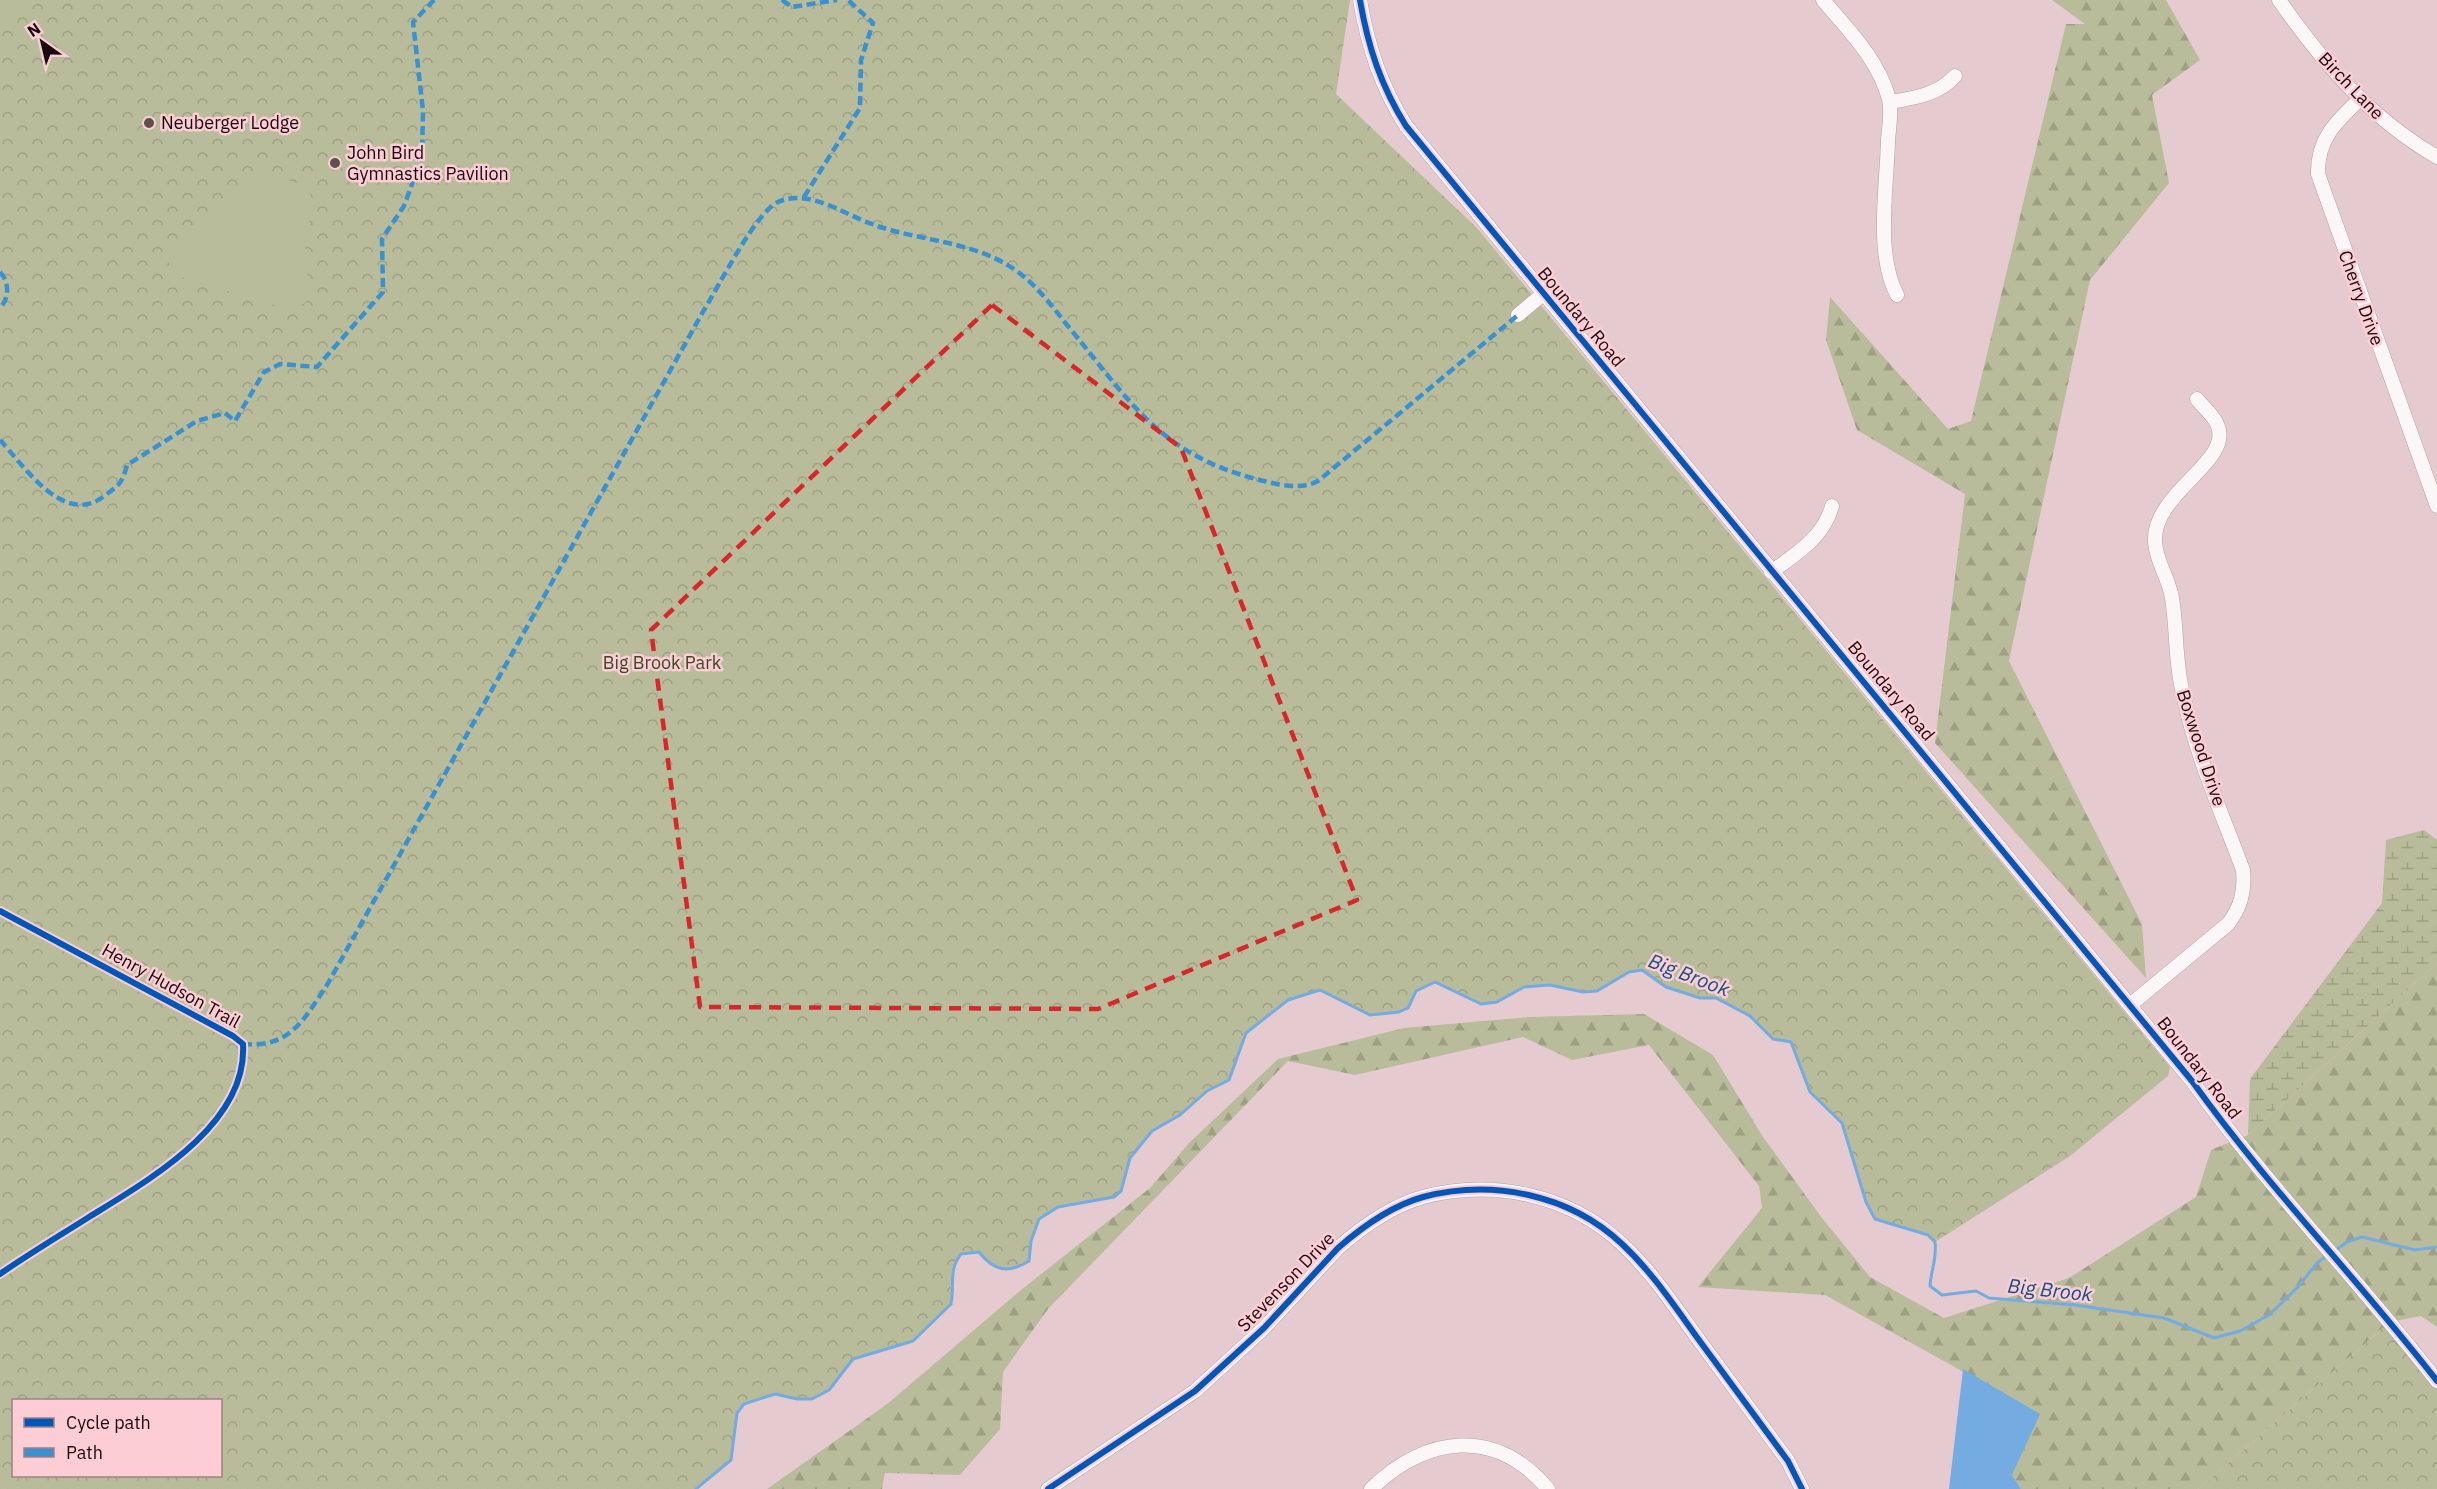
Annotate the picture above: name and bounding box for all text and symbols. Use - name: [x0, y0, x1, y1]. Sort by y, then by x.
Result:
- north arrow: [12, 12, 72, 72]
- text: N: [23, 18, 44, 41]
- street label: Birch Lane: [2314, 47, 2389, 124]
- place label: Neuberger Lodge: [161, 111, 299, 134]
- marker: Neuberger Lodge: [142, 116, 156, 130]
- place label: John Bird Gymnastics Pavilion: [347, 141, 509, 185]
- marker: John Bird Gymnastics Pavilion: [328, 156, 342, 170]
- street label: Cherry Drive: [2334, 247, 2389, 349]
- street label: Boundary Road: [1533, 262, 1630, 371]
- street label: Boundary Road: [1843, 636, 1940, 745]
- park label: Big Brook Park: [603, 651, 722, 674]
- street label: Boxwood Drive: [2172, 687, 2231, 809]
- street label: Henry Hudson Trail: [98, 938, 245, 1033]
- water label: Big Brook: [1645, 947, 1734, 1003]
- street label: Boundary Road: [2152, 1012, 2247, 1124]
- street label: Stevenson Drive: [1232, 1227, 1339, 1337]
- water label: Big Brook: [2006, 1272, 2094, 1307]
- legend: [12, 1399, 222, 1477]
- text: Cycle path: [66, 1411, 151, 1434]
- text: Path: [66, 1441, 103, 1464]

